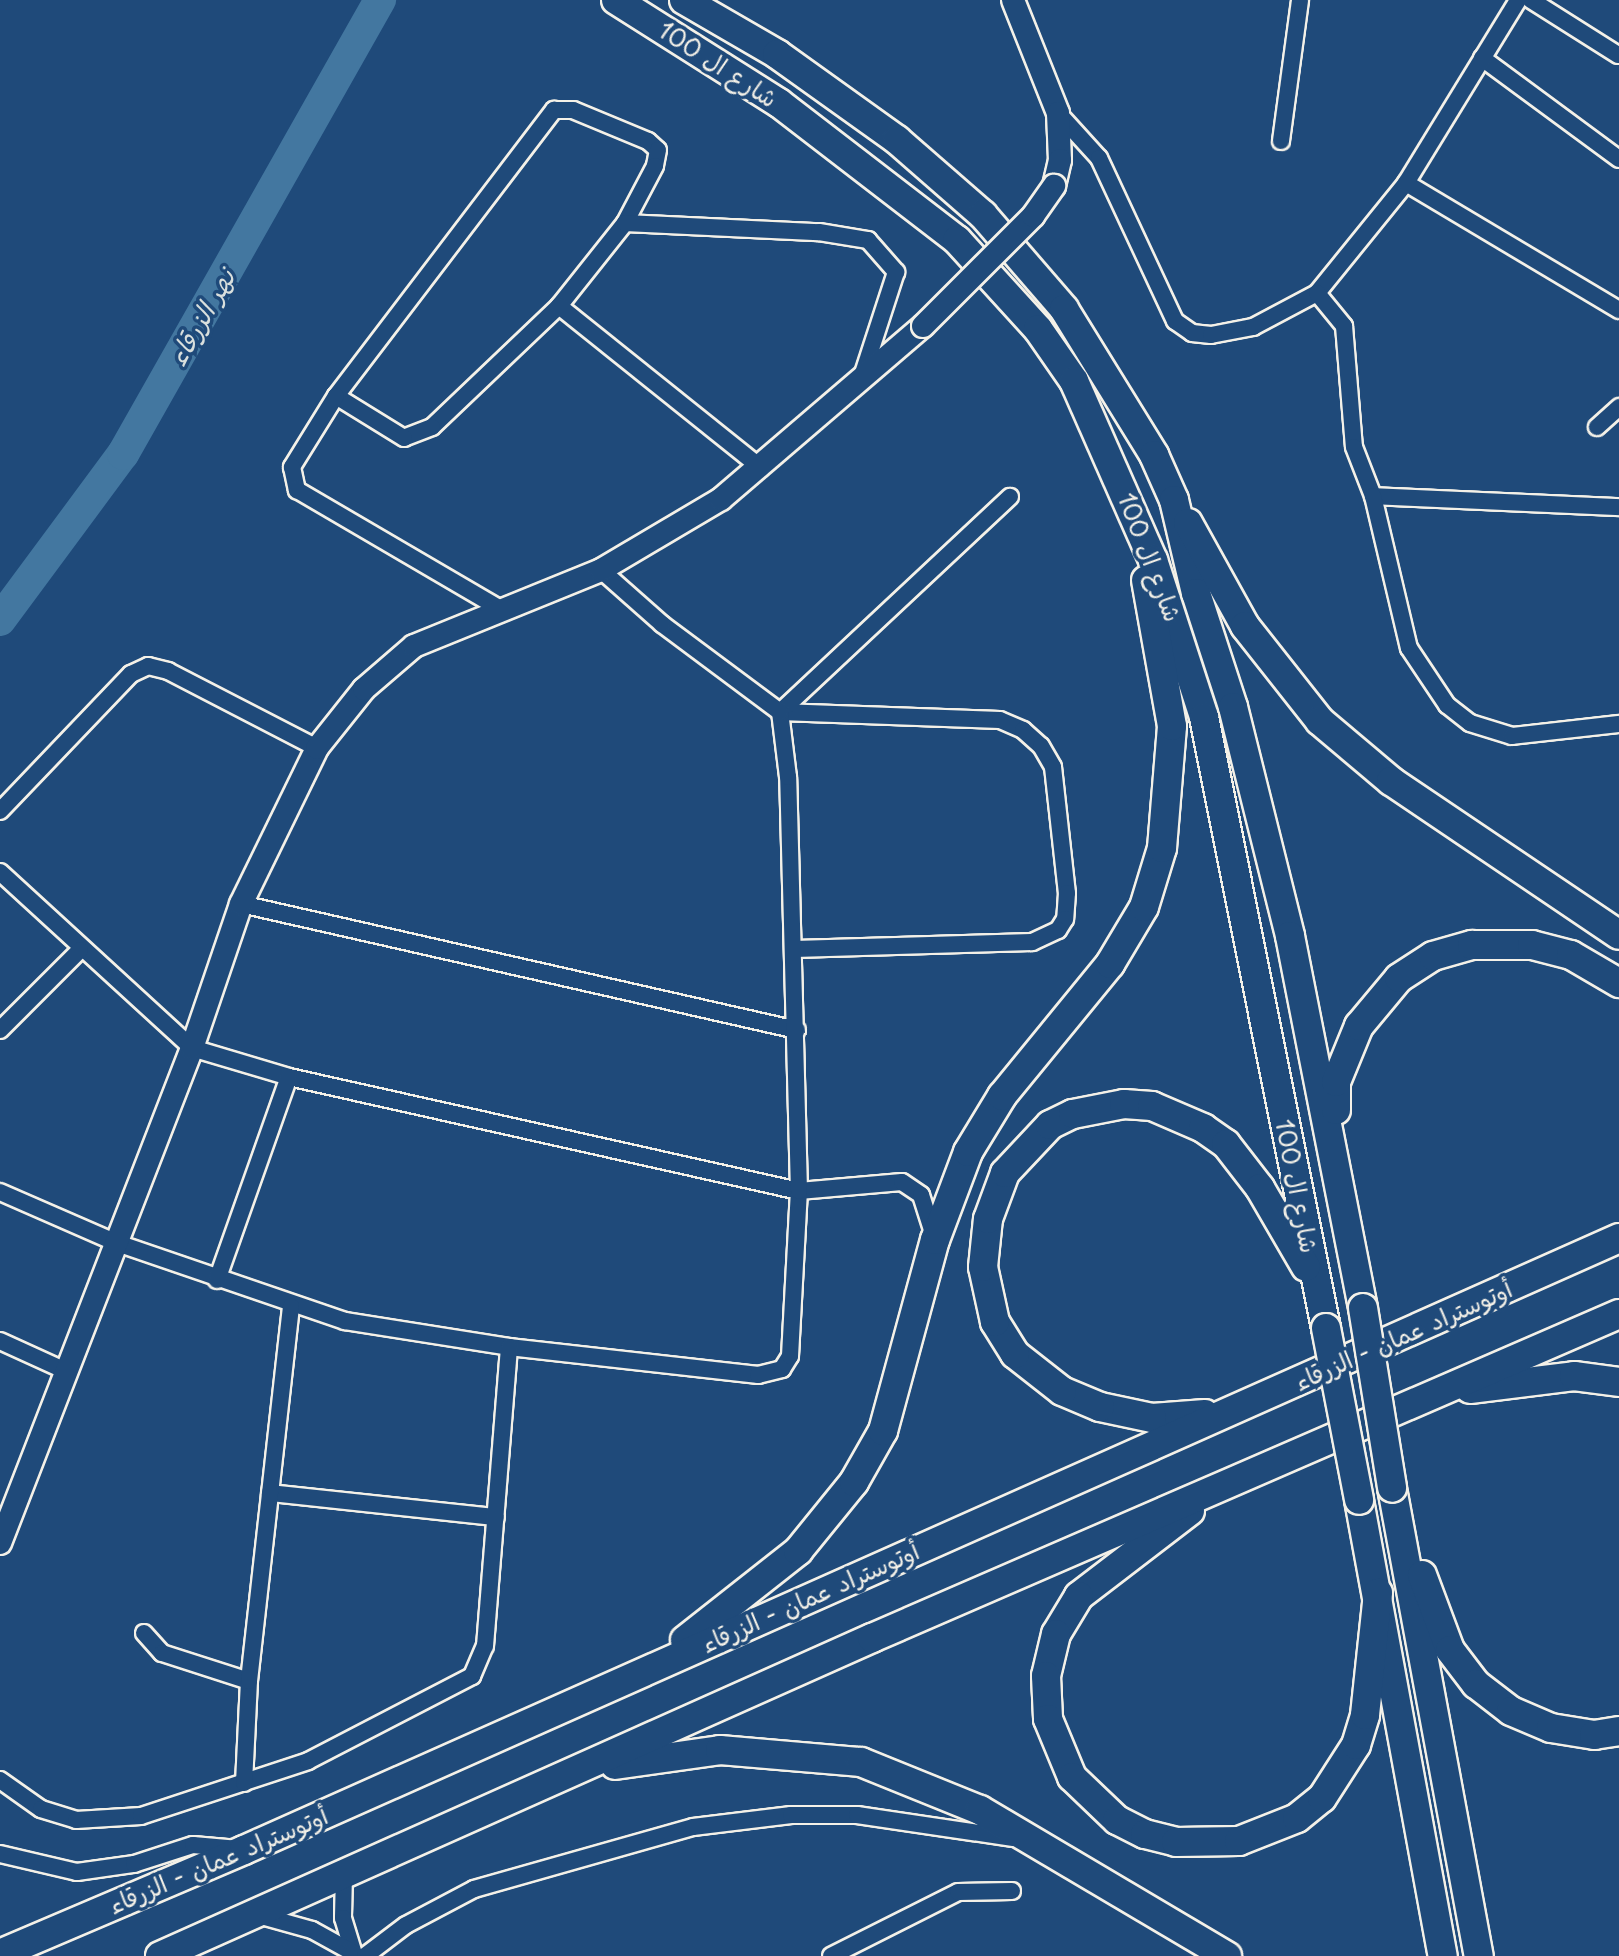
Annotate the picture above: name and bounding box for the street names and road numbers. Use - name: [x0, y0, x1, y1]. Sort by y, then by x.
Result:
- street label: شارع ال 100: [653, 15, 783, 113]
- street label: شارع ال 100: [1112, 489, 1188, 625]
- street label: شارع ال 100: [1270, 1117, 1324, 1255]
- street label: أوتوستراد عمان - الزرقاء: [1290, 1274, 1516, 1396]
- street label: أوتوستراد عمان - الزرقاء: [697, 1536, 923, 1658]
- street label: أوتوستراد عمان - الزرقاء: [104, 1801, 332, 1919]

